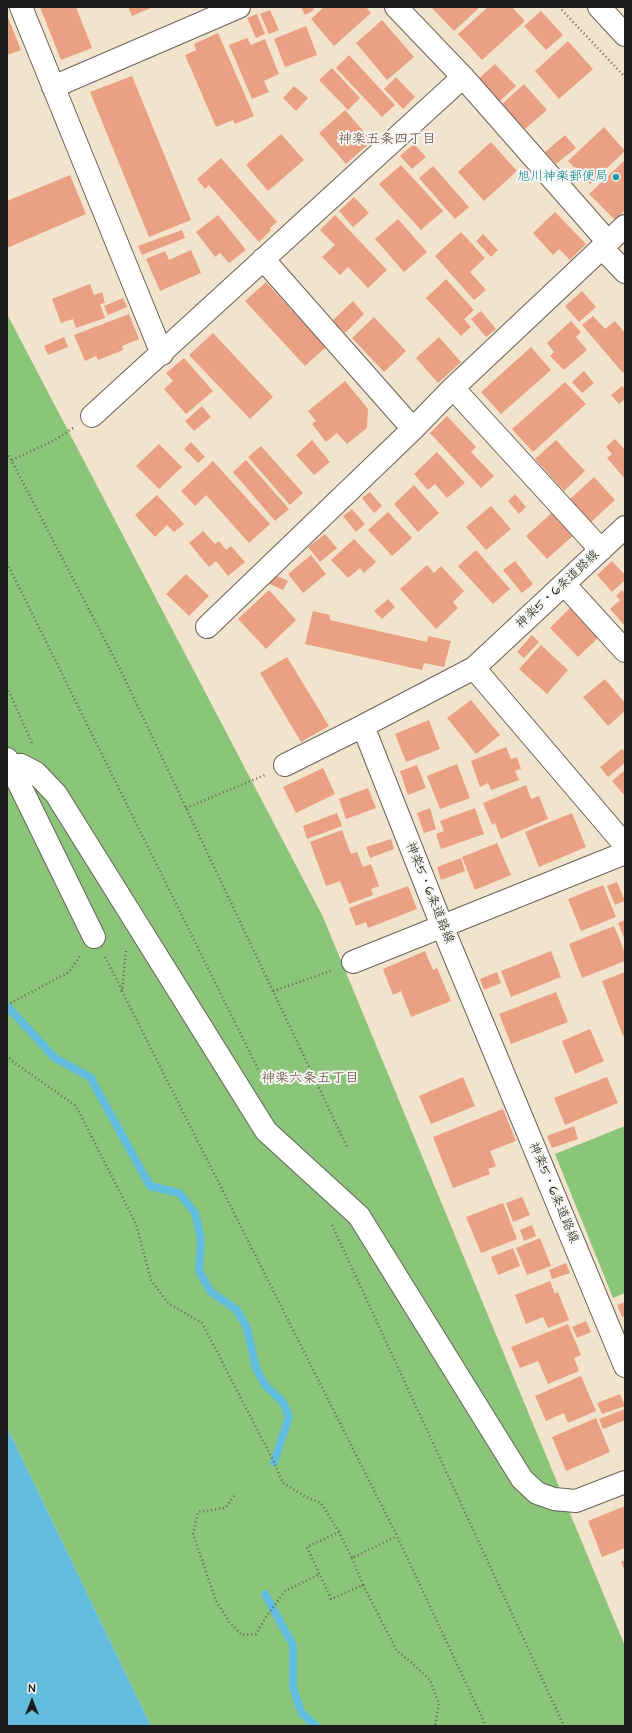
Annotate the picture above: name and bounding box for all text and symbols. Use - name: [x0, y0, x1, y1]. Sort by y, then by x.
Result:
- district label: 神楽五条四丁目: [338, 132, 436, 148]
- place label: 旭川神楽郵便局: [517, 169, 608, 185]
- marker: 旭川神楽郵便局: [611, 172, 621, 182]
- street label: 神楽5・6条道路線: [513, 547, 603, 633]
- street label: 神楽5・6条道路線: [401, 840, 457, 946]
- district label: 神楽六条五丁目: [261, 1071, 359, 1087]
- street label: 神楽5・6条道路線: [525, 1140, 581, 1246]
- north arrow: [12, 1681, 52, 1721]
- text: N: [29, 1681, 35, 1696]

